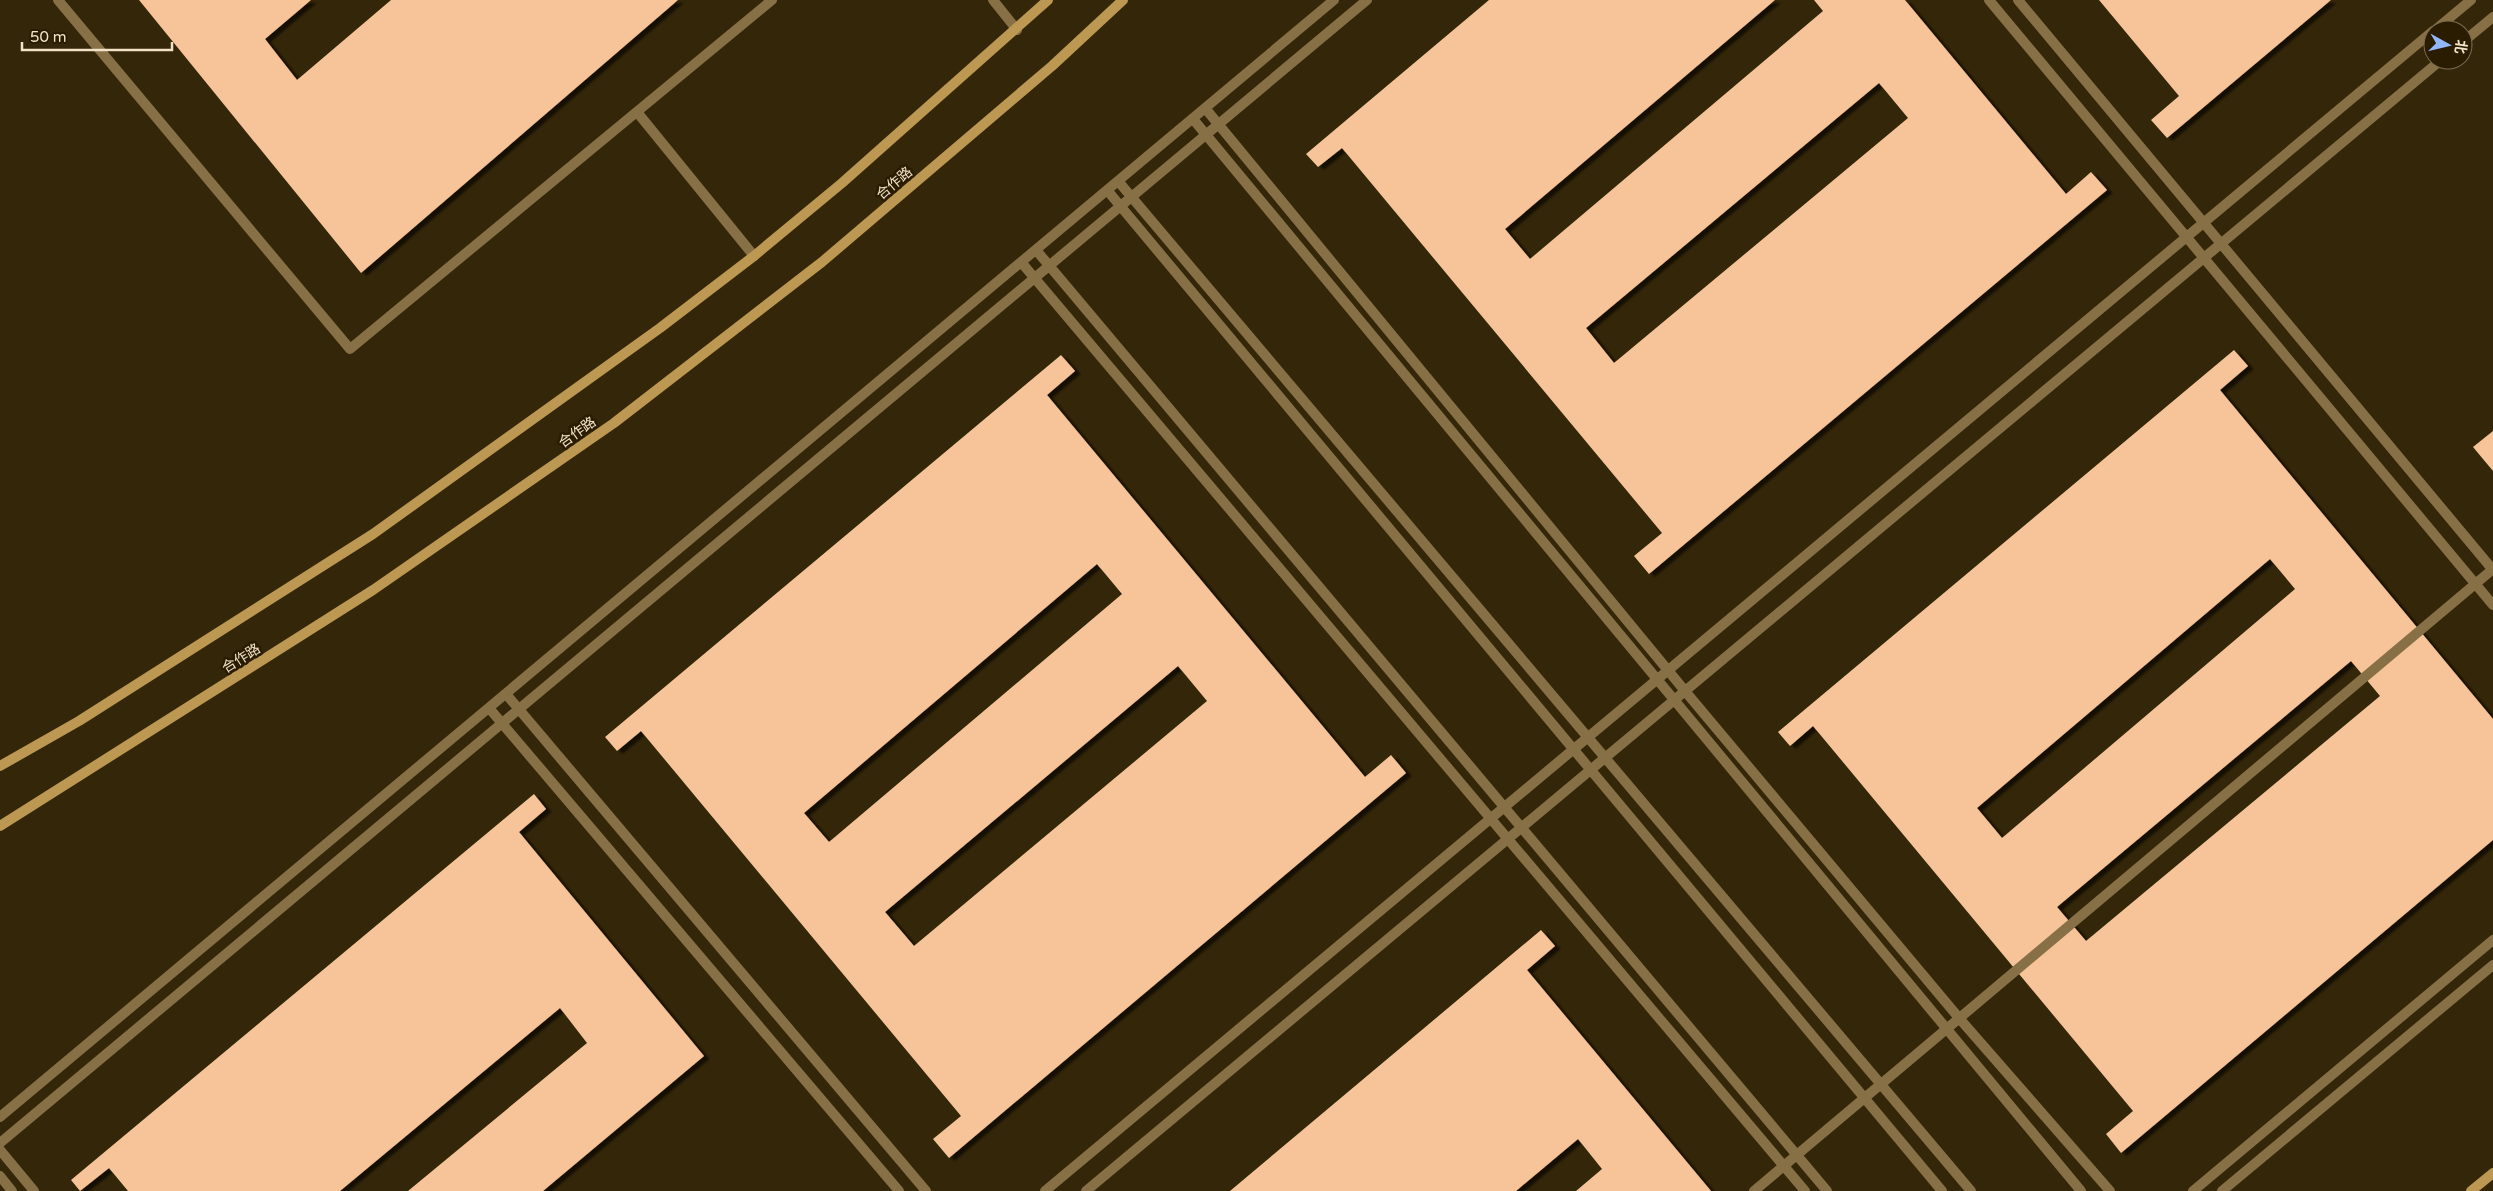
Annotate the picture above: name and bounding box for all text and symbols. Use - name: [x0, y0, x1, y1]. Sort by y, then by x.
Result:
- scale bar: [22, 20, 172, 52]
- north arrow: [2423, 20, 2473, 70]
- text: 50 m: [30, 28, 67, 46]
- text: 北: [2451, 39, 2470, 55]
- street label: 合作路: [873, 163, 916, 203]
- street label: 合作路: [555, 413, 599, 451]
- street label: 合作路: [219, 640, 264, 677]

